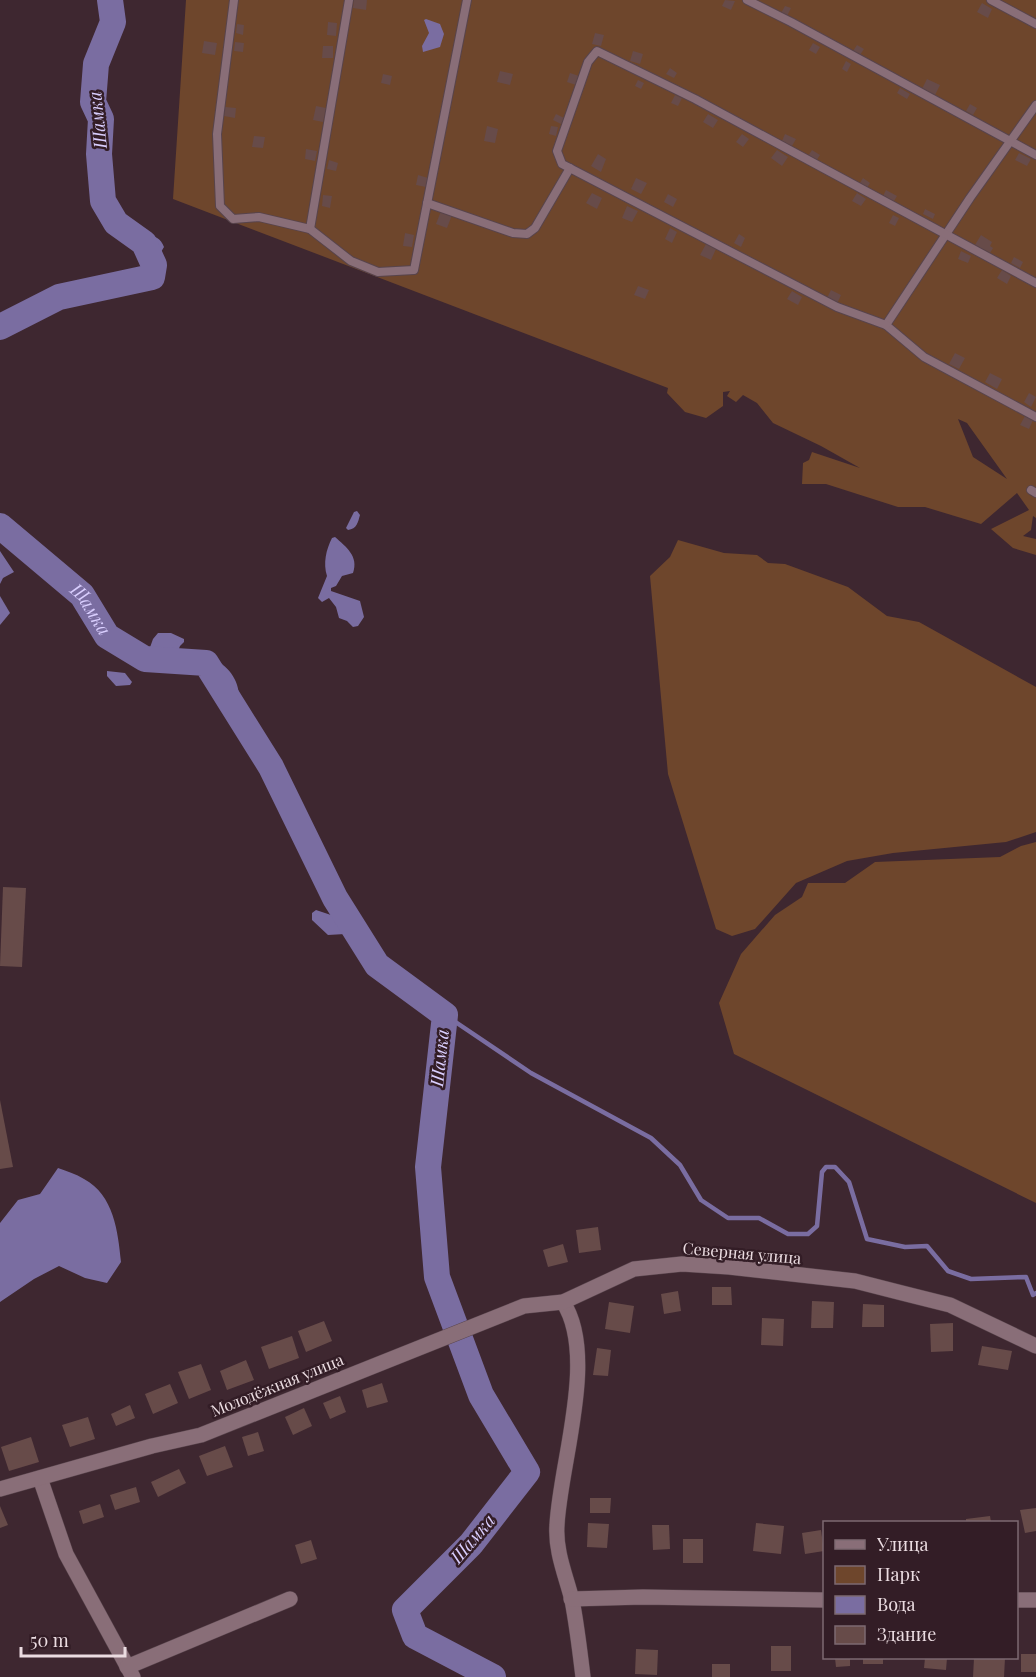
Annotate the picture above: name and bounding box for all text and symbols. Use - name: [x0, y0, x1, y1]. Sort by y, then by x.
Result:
- water label: Шамка: [82, 90, 112, 151]
- water label: Шамка: [65, 577, 117, 640]
- water label: Шамка: [424, 1028, 454, 1089]
- street label: Северная улица: [682, 1237, 802, 1268]
- street label: Молодёжная улица: [207, 1348, 346, 1421]
- water label: Шамка: [444, 1509, 500, 1569]
- legend: [823, 1521, 1018, 1659]
- text: Улица: [876, 1532, 928, 1556]
- text: Парк: [877, 1562, 920, 1586]
- text: Вода: [877, 1592, 915, 1616]
- scale bar: [21, 1620, 124, 1658]
- text: Здание: [877, 1622, 936, 1646]
- text: 50 m: [30, 1628, 69, 1652]

